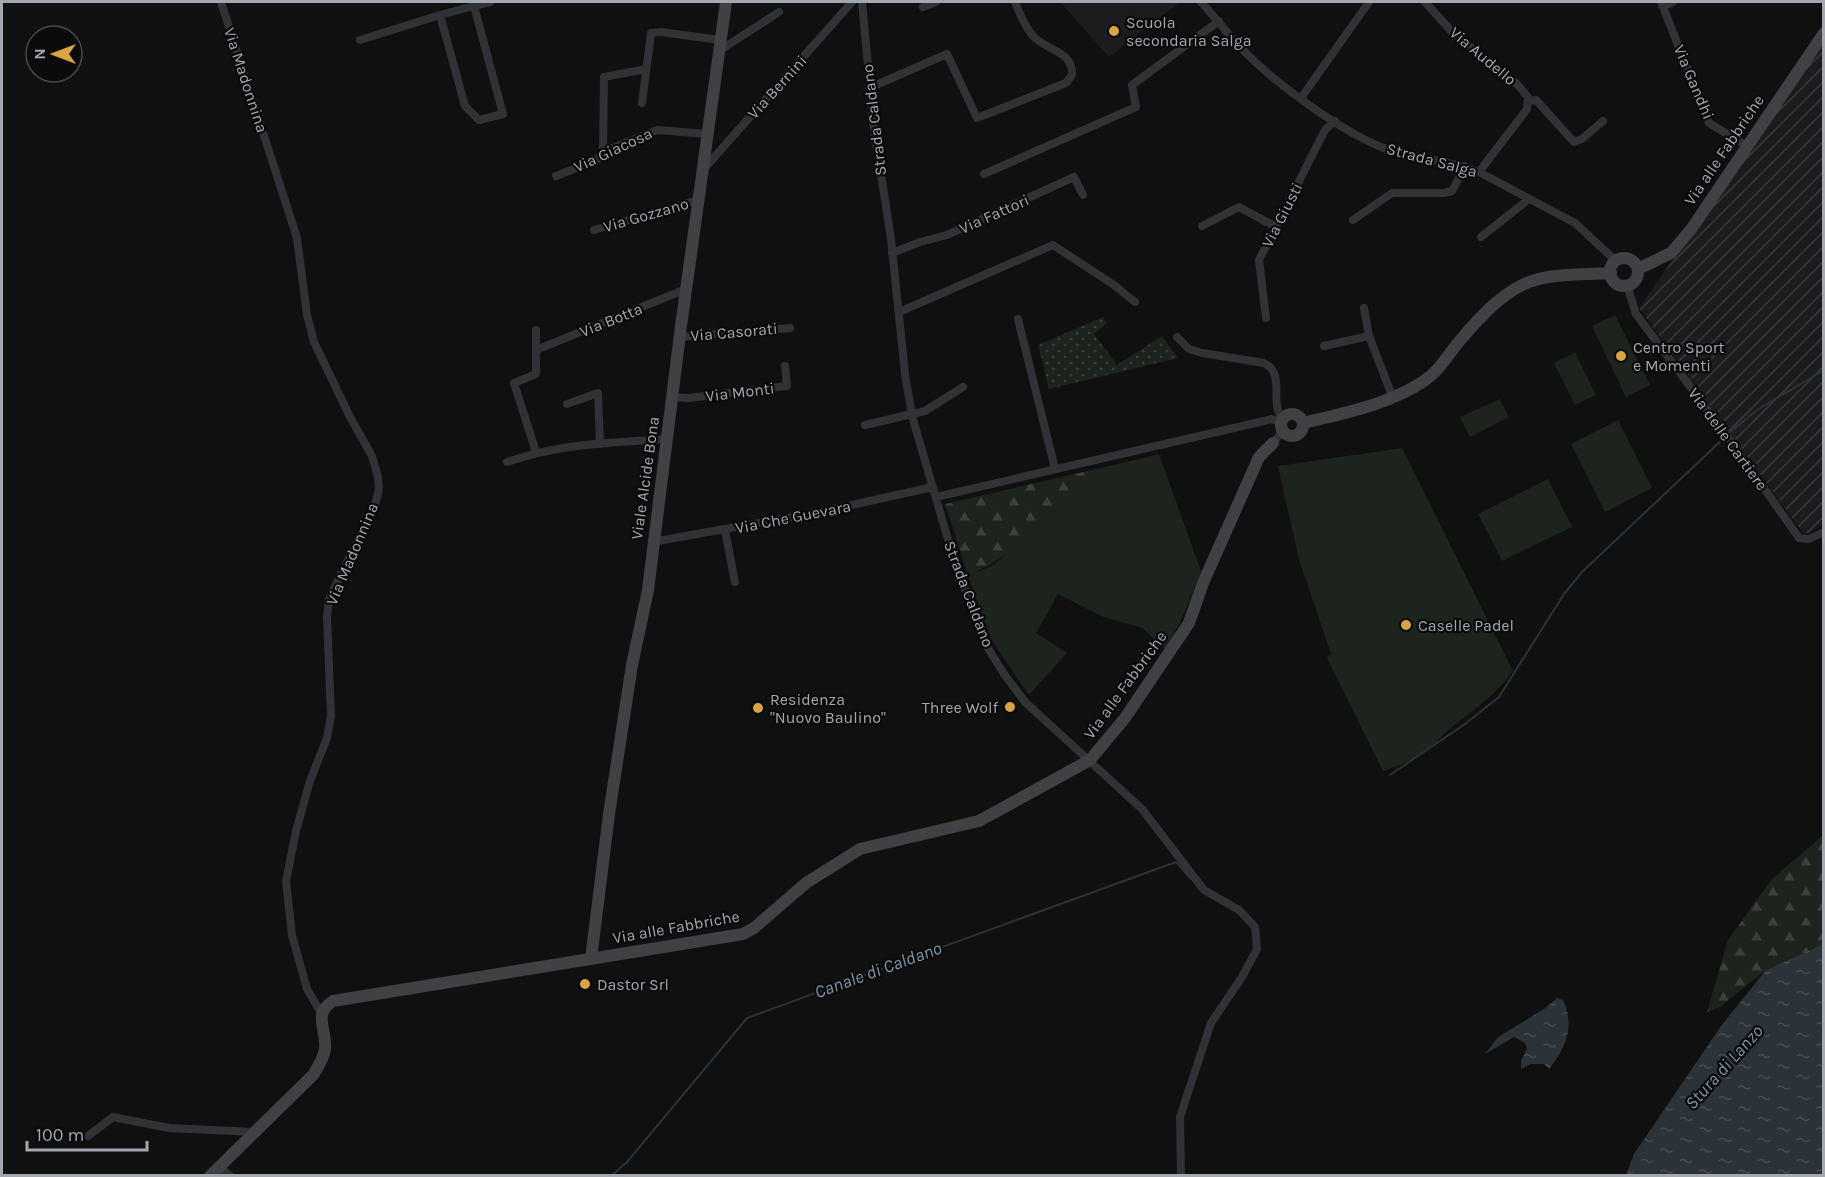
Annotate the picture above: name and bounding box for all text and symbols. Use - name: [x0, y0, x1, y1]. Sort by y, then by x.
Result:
- place label: Scuola secondaria Salga: [1126, 13, 1252, 50]
- street label: Via Audello: [1446, 23, 1520, 89]
- north arrow: [24, 24, 84, 84]
- marker: Scuola secondaria Salga: [1107, 24, 1121, 38]
- street label: Via Madonnina: [220, 25, 272, 135]
- street label: Via Gandhi: [1670, 42, 1718, 122]
- text: N: [30, 48, 49, 60]
- street label: Via Bernini: [743, 51, 811, 123]
- street label: Strada Caldano: [858, 63, 890, 177]
- street label: Via alle Fabbriche: [1680, 91, 1768, 209]
- street label: Via Giacosa: [571, 124, 655, 176]
- street label: Strada Salga: [1385, 139, 1479, 181]
- street label: Via Giusti: [1258, 179, 1306, 251]
- street label: Via Fattori: [956, 190, 1032, 238]
- street label: Via Gozzano: [601, 194, 691, 236]
- street label: Via Botta: [577, 299, 645, 341]
- street label: Via Casorati: [690, 319, 778, 345]
- place label: Centro Sport e Momenti: [1633, 338, 1725, 375]
- marker: Centro Sport e Momenti: [1614, 349, 1628, 363]
- street label: Via Monti: [705, 378, 775, 406]
- street label: Via delle Cartiere: [1684, 384, 1772, 494]
- street label: Viale Alcide Bona: [627, 415, 663, 541]
- street label: Via Che Guevara: [734, 496, 852, 538]
- street label: Via Madonnina: [322, 500, 382, 608]
- street label: Strada Caldano: [940, 538, 998, 650]
- place label: Caselle Padel: [1418, 616, 1514, 635]
- marker: Caselle Padel: [1399, 618, 1413, 632]
- street label: Via alle Fabbriche: [1080, 627, 1170, 743]
- place label: Residenza "Nuovo Baulino": [770, 690, 886, 727]
- place label: Three Wolf: [922, 698, 999, 717]
- marker: Three Wolf: [1003, 700, 1017, 714]
- marker: Residenza "Nuovo Baulino": [751, 701, 765, 715]
- street label: Via alle Fabbriche: [611, 906, 741, 948]
- water label: Canale di Caldano: [811, 937, 945, 1003]
- place label: Dastor Srl: [597, 975, 669, 994]
- marker: Dastor Srl: [578, 977, 592, 991]
- water label: Stura di Lanzo: [1680, 1020, 1768, 1114]
- scale bar: [27, 1114, 147, 1152]
- text: 100 m: [36, 1124, 84, 1146]

